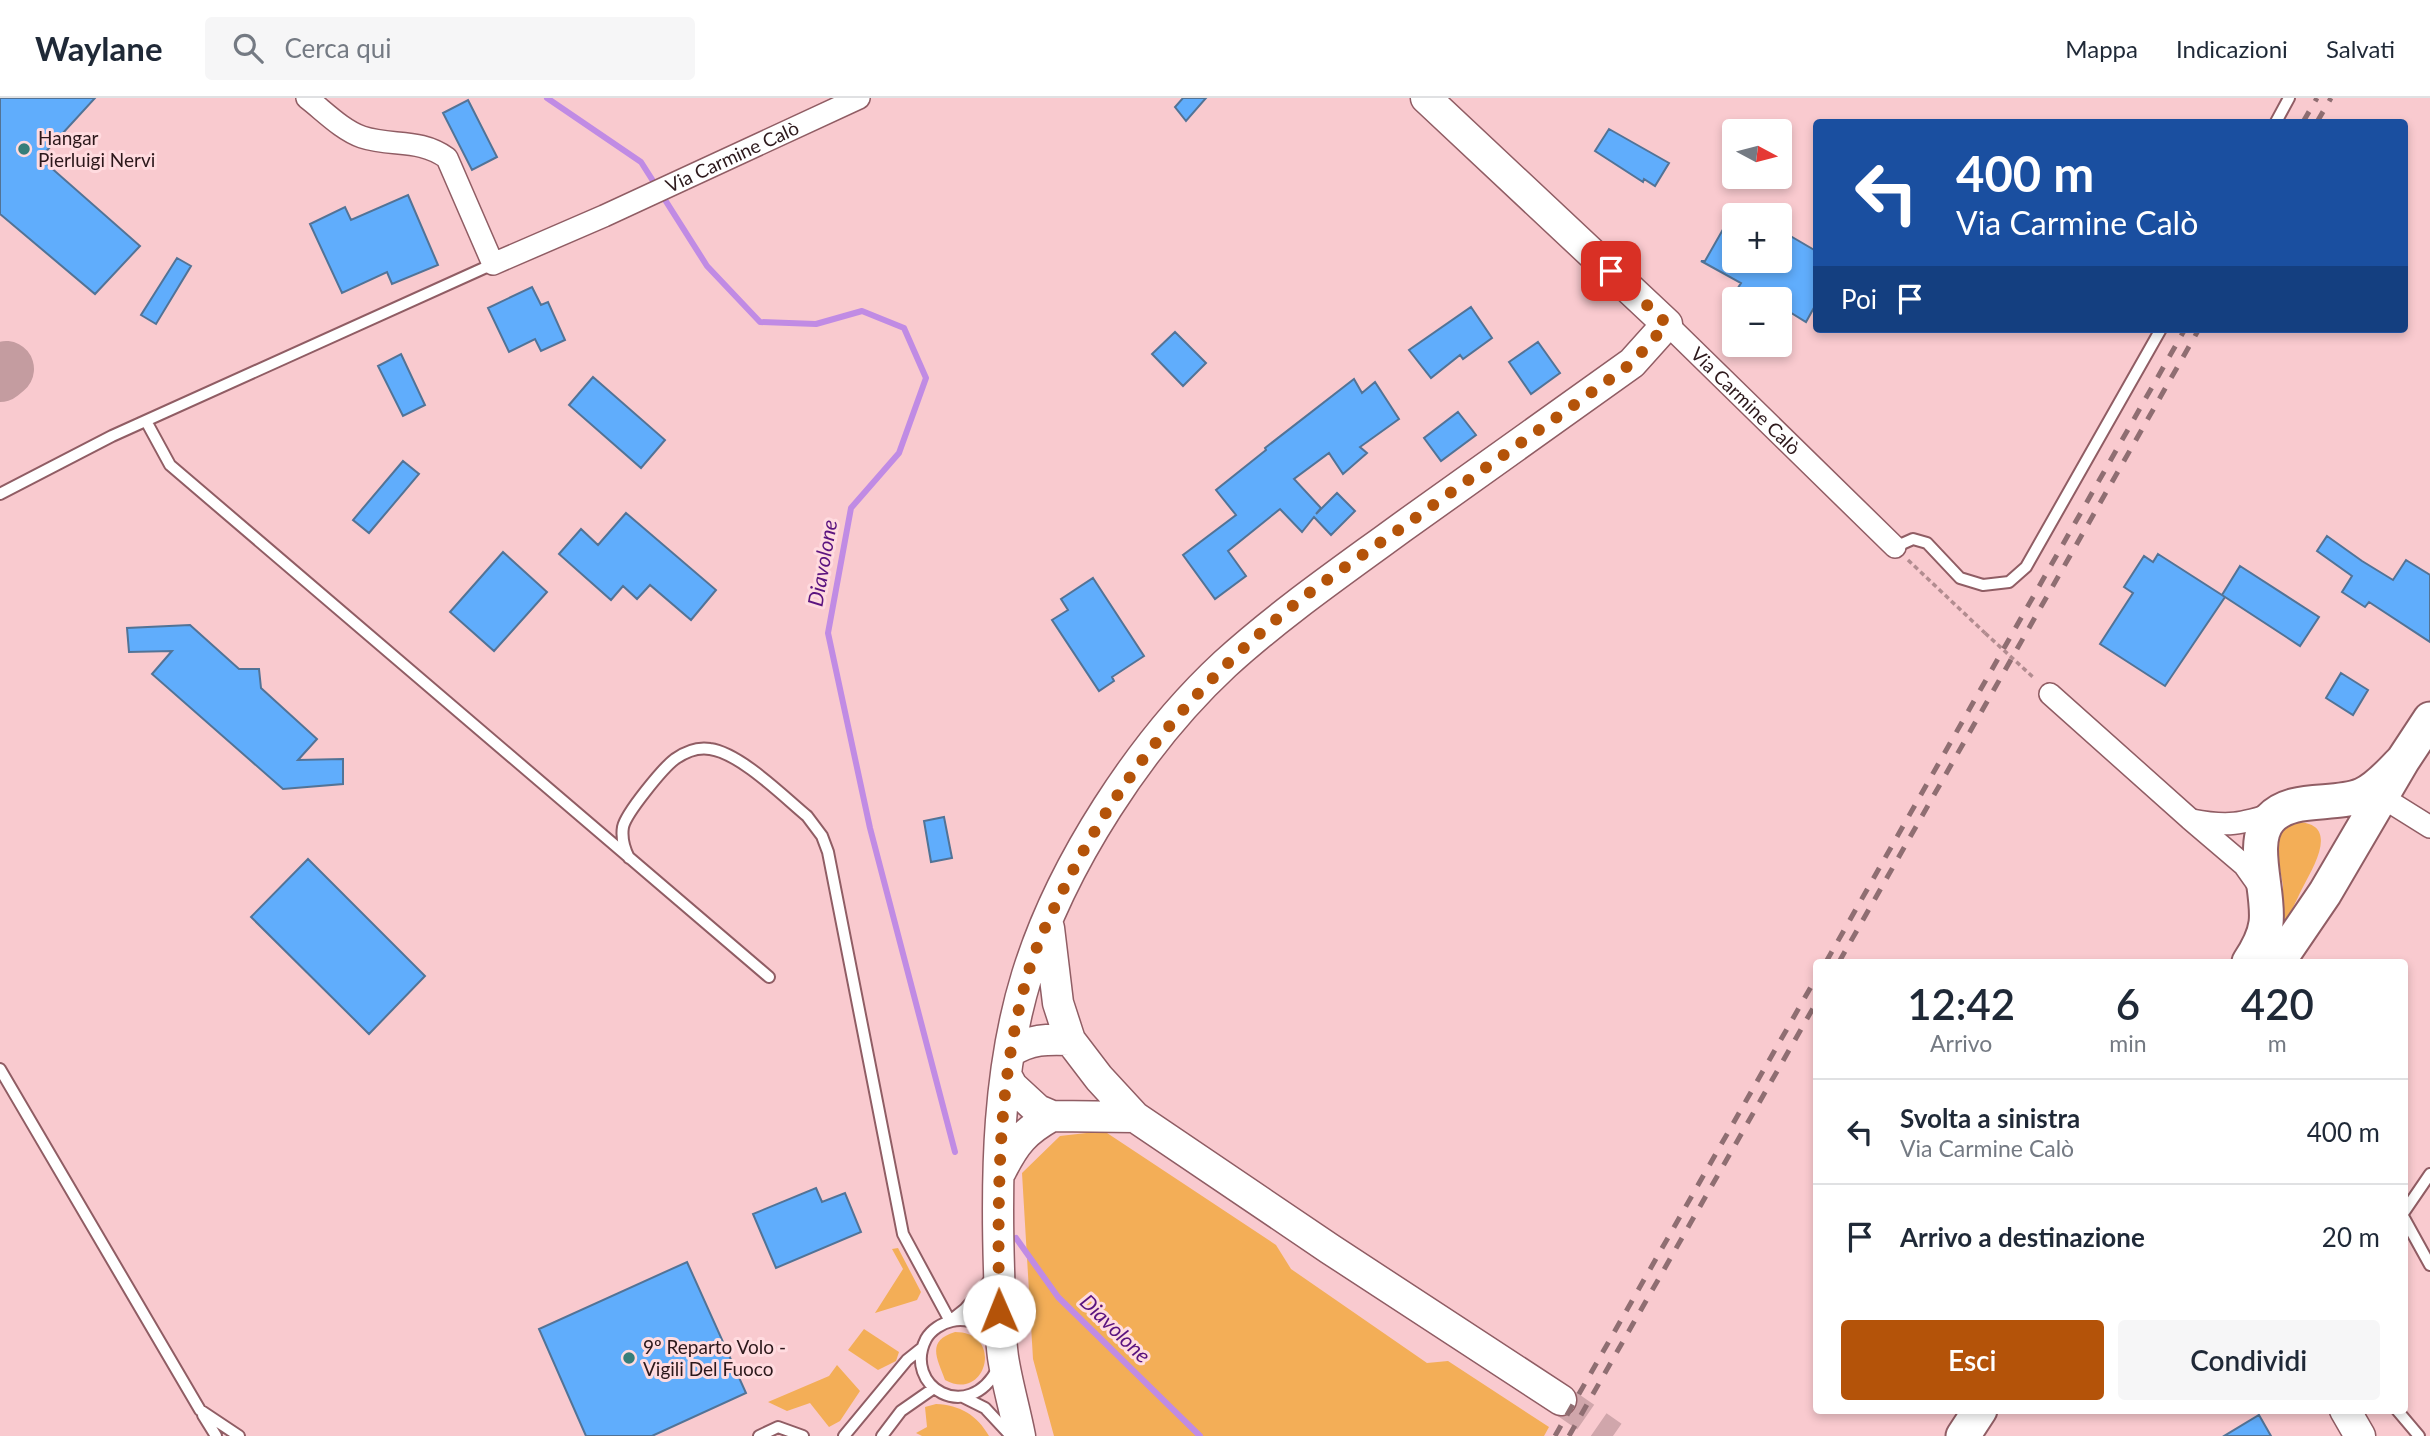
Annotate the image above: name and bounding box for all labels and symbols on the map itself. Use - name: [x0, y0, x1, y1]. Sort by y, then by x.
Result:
- street label: Via Carmine Calò: [662, 116, 802, 197]
- north arrow: [1722, 119, 1792, 189]
- place label: Hangar Pierluigi Nervi: [38, 126, 155, 171]
- marker: Hangar Pierluigi Nervi: [16, 141, 32, 157]
- pin: [1581, 241, 1641, 301]
- street label: Via Carmine Calò: [1686, 342, 1806, 459]
- water label: Diavolone: [802, 517, 841, 608]
- position arrow: [962, 1274, 1036, 1348]
- water label: Diavolone: [1076, 1288, 1156, 1367]
- place label: 9º Reparto Volo - Vigili Del Fuoco: [643, 1335, 786, 1380]
- marker: 9º Reparto Volo - Vigili Del Fuoco: [621, 1350, 637, 1366]

